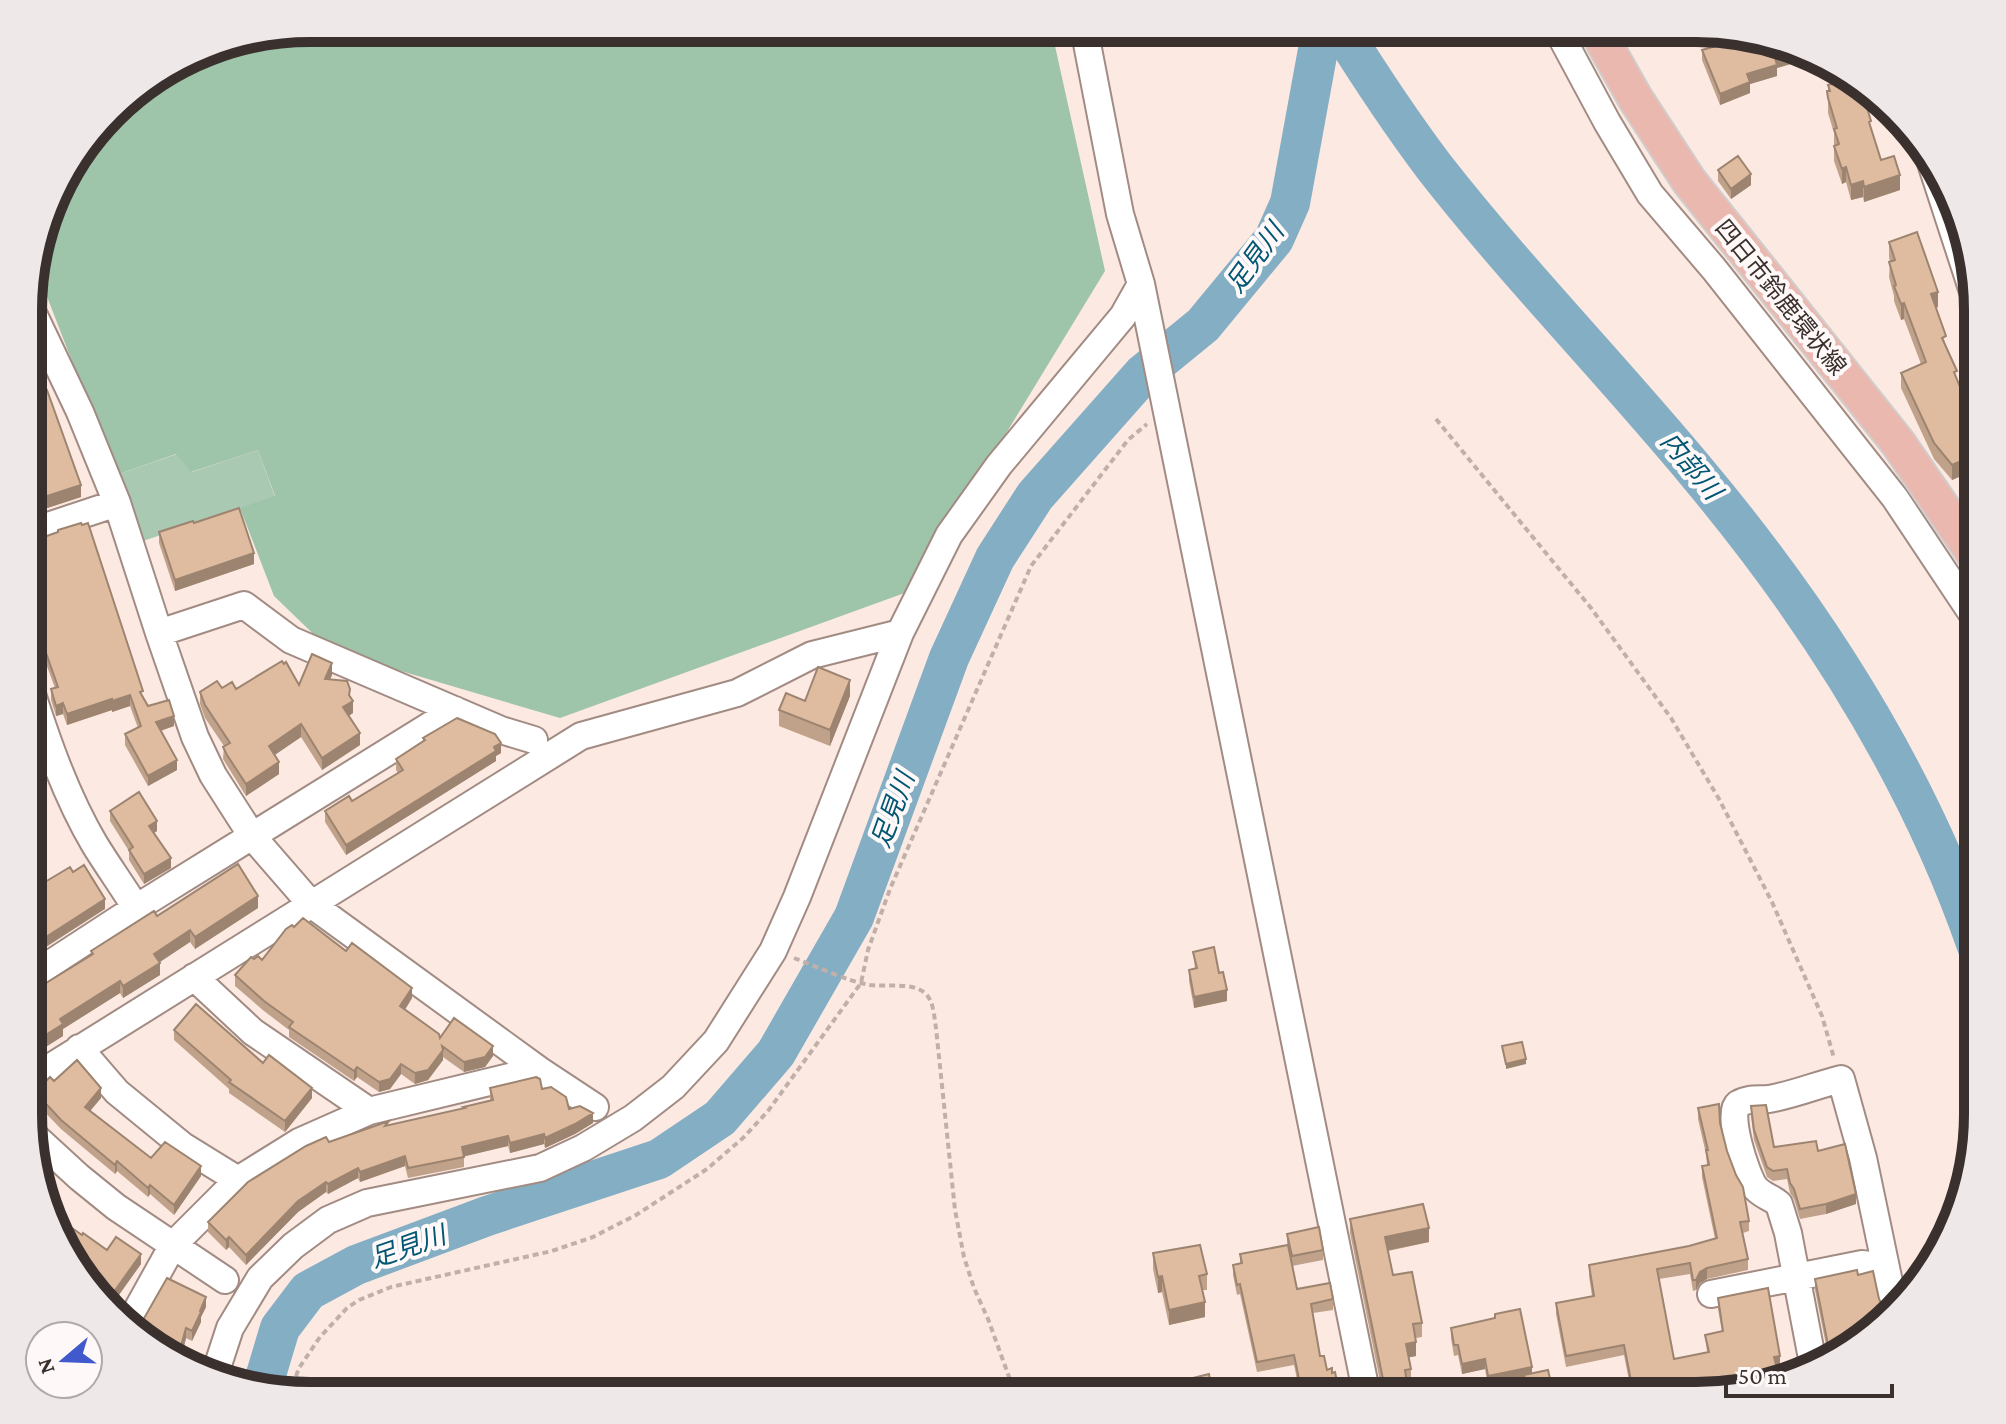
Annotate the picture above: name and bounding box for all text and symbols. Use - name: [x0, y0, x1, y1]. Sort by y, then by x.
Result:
- street label: 四日市鈴鹿環状線: [1710, 214, 1852, 380]
- water label: 足見川: [1220, 216, 1291, 298]
- water label: 内部川: [1655, 427, 1729, 507]
- water label: 足見川: [866, 766, 921, 852]
- water label: 足見川: [366, 1220, 452, 1273]
- north arrow: [24, 1320, 104, 1400]
- scale bar: [1726, 1348, 1892, 1398]
- text: N: [31, 1355, 60, 1378]
- text: 50 m: [1738, 1362, 1787, 1389]

